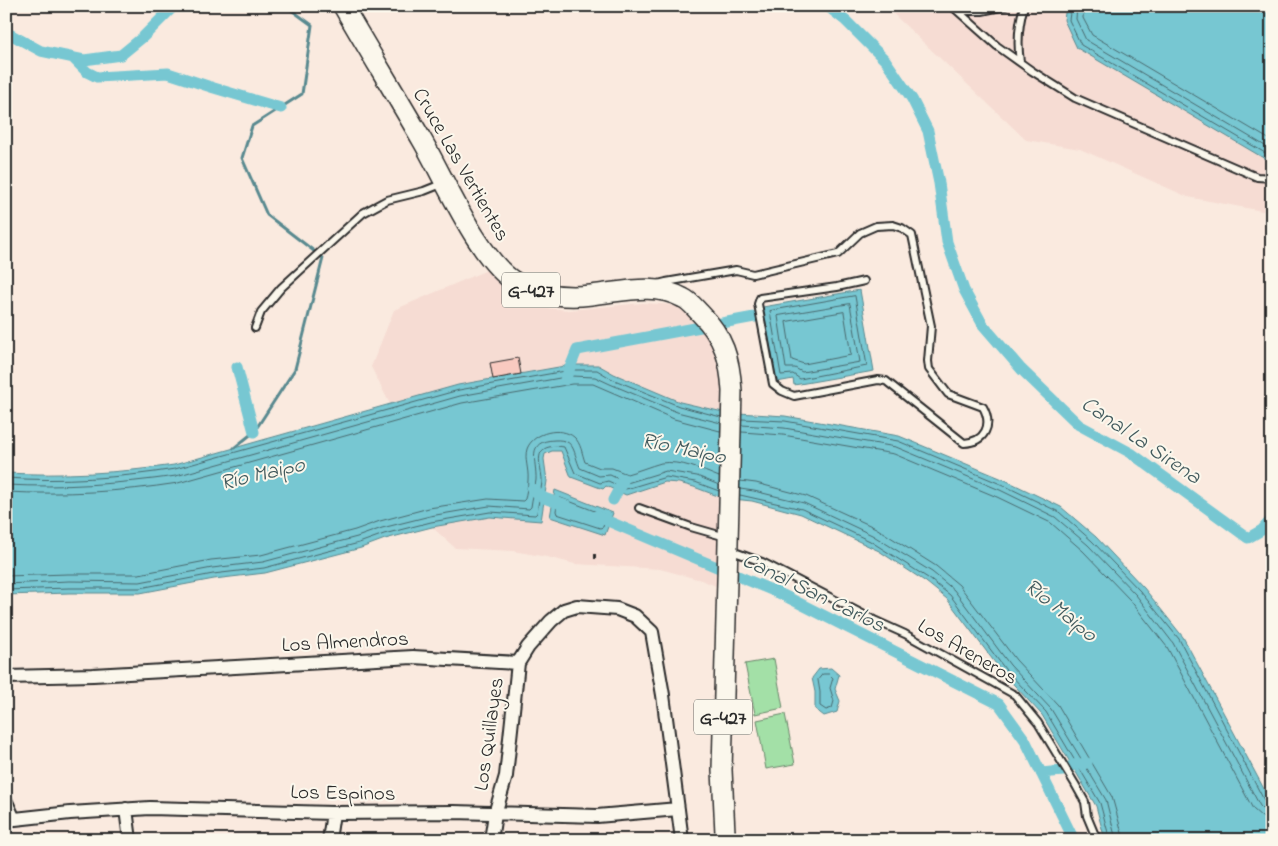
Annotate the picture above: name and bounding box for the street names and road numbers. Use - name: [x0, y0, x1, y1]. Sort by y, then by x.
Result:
- street label: Cruce Las Vertientes: [404, 83, 516, 247]
- road number: G-427: [502, 272, 560, 308]
- street label: Los Areneros: [911, 612, 1023, 694]
- street label: Los Almendros: [281, 625, 409, 661]
- street label: Los Quillayes: [467, 676, 515, 793]
- road number: G-427: [694, 700, 752, 734]
- street label: Los Espinos: [290, 778, 396, 810]

